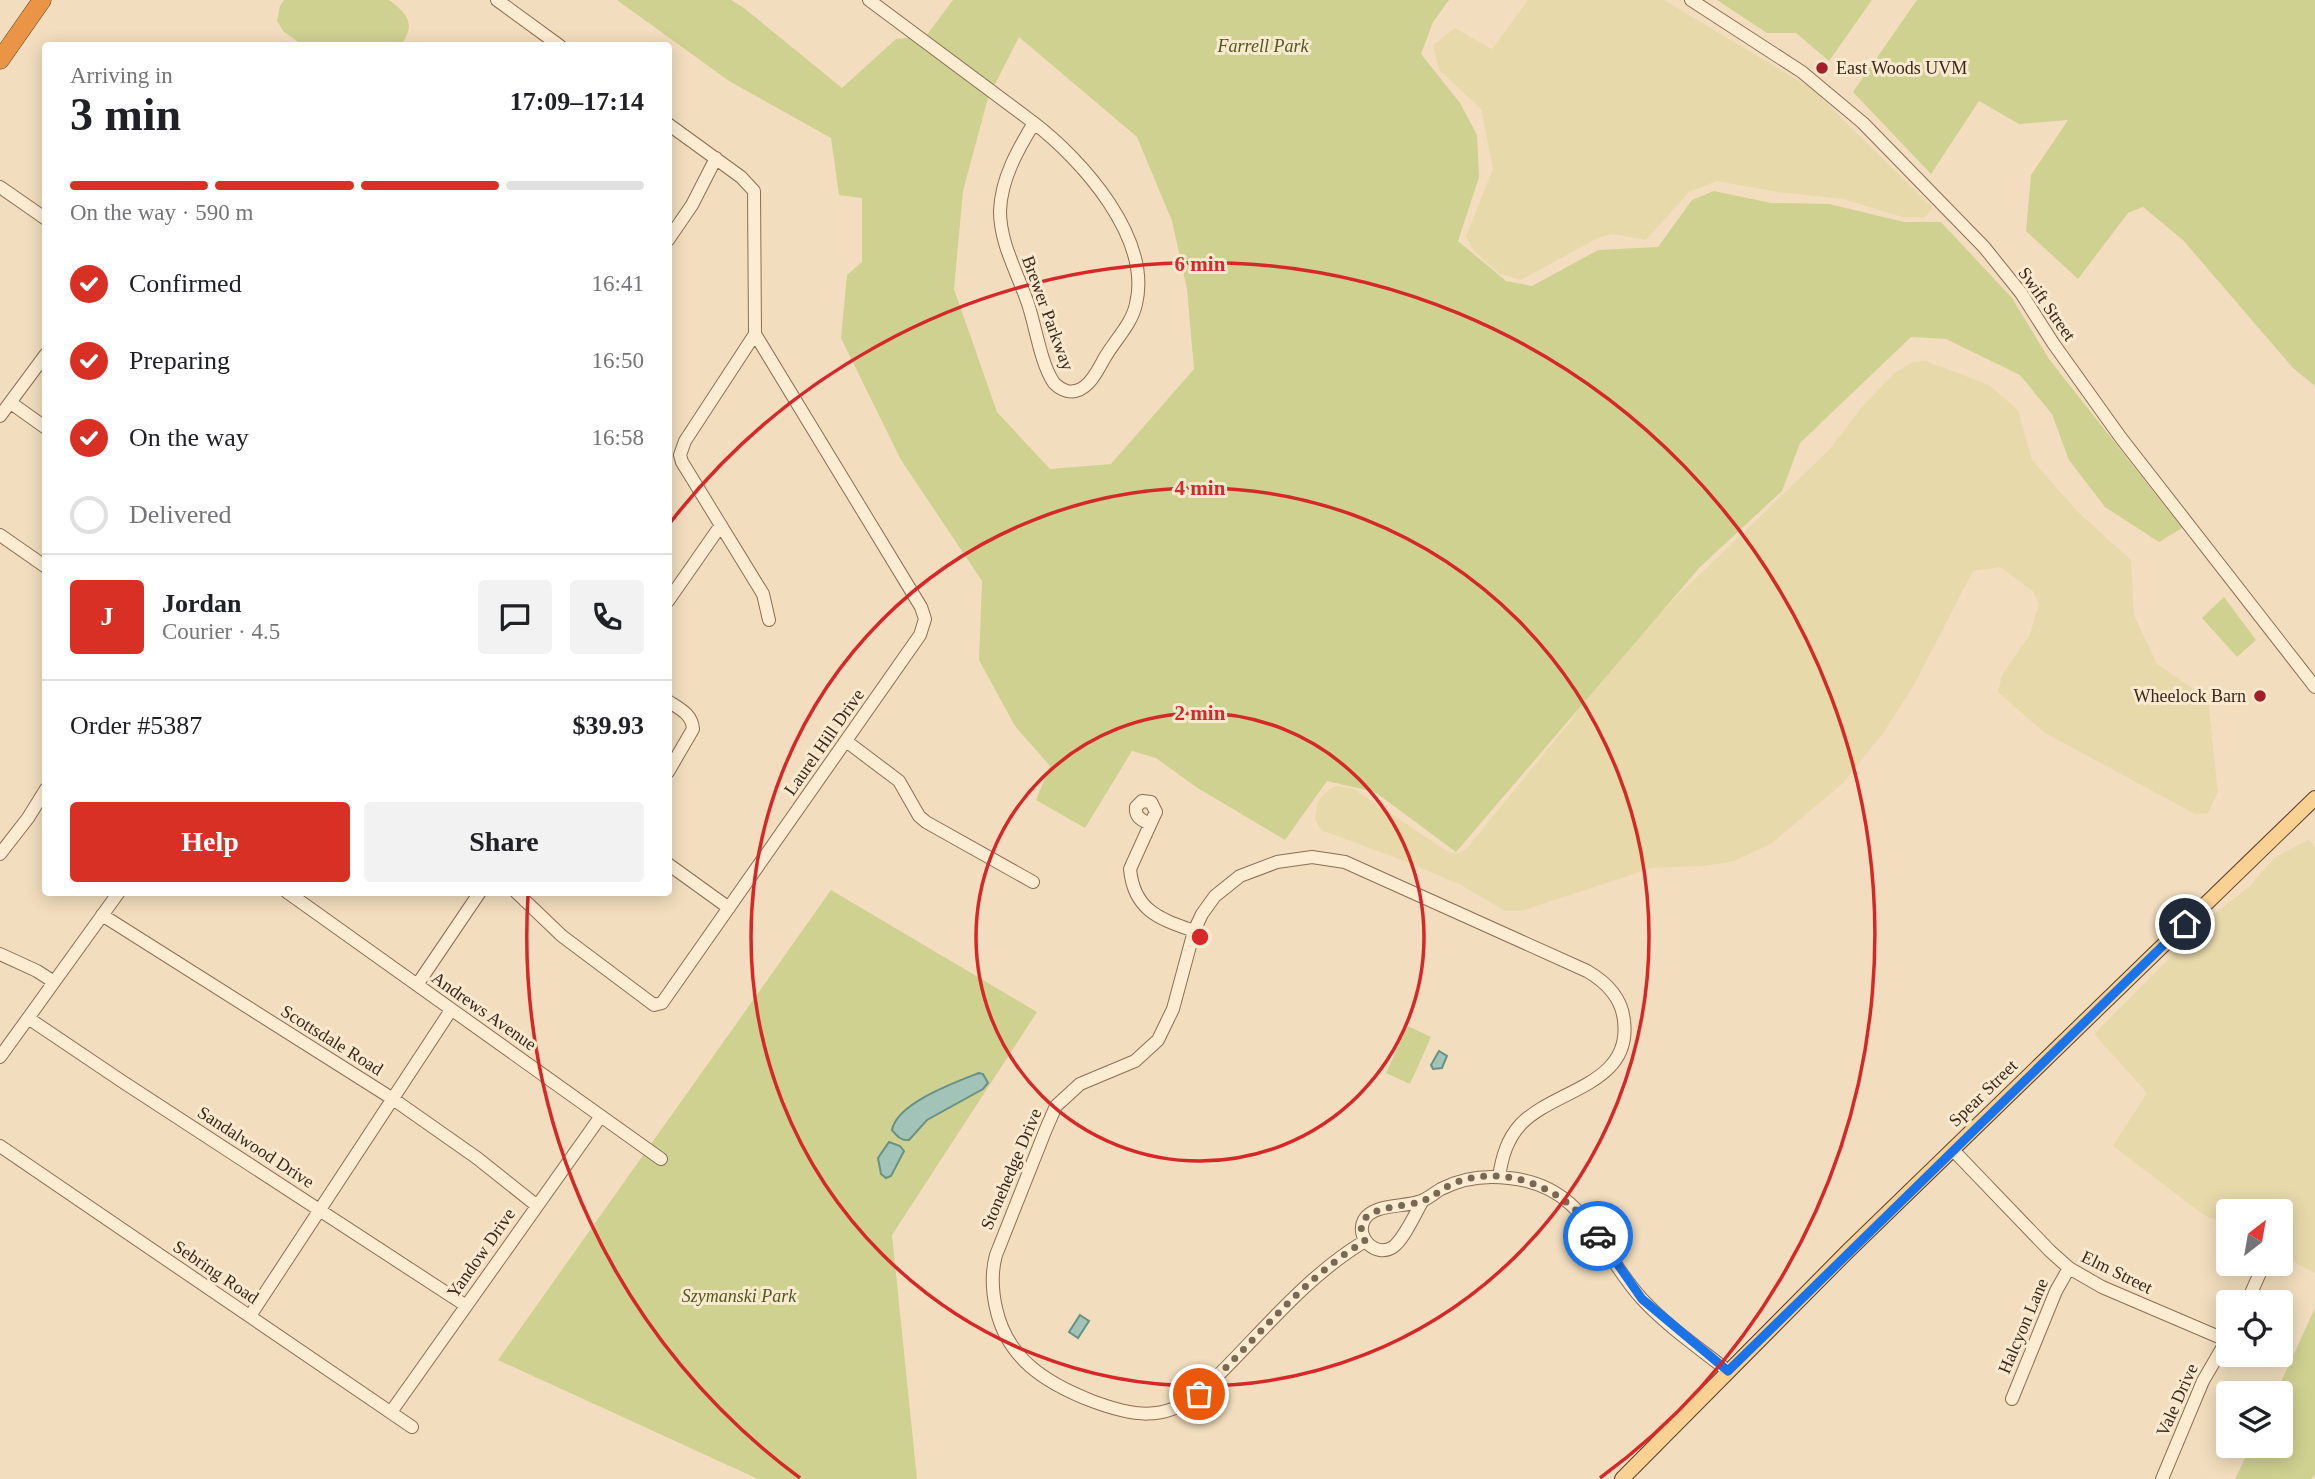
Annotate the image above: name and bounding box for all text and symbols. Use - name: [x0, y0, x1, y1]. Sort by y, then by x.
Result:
- park label: Farrell Park: [1217, 36, 1309, 56]
- place label: East Woods UVM: [1836, 58, 1967, 78]
- marker: East Woods UVM: [1814, 60, 1830, 76]
- text: Arriving in: [70, 63, 173, 88]
- text: 17:09–17:14: [510, 87, 644, 116]
- text: 3 min: [70, 89, 181, 140]
- text: On the way · 590 m: [70, 200, 253, 225]
- text: 6 min: [1175, 252, 1226, 276]
- street label: Brewer Parkway: [1018, 253, 1078, 373]
- street label: Swift Street: [2014, 263, 2080, 345]
- icon: check: [70, 265, 108, 303]
- text: Confirmed: [129, 269, 242, 298]
- text: 16:41: [592, 271, 644, 296]
- icon: check: [70, 342, 108, 380]
- text: Preparing: [129, 346, 230, 375]
- text: 16:50: [592, 348, 644, 373]
- icon: check: [70, 419, 108, 457]
- text: On the way: [129, 423, 249, 452]
- text: 16:58: [592, 425, 644, 450]
- text: 4 min: [1175, 476, 1226, 500]
- text: Delivered: [129, 500, 232, 529]
- button: chat: [478, 580, 552, 654]
- button: phone: [570, 580, 644, 654]
- text: Jordan: [162, 589, 241, 618]
- text: J: [101, 602, 114, 631]
- text: Courier · 4.5: [162, 619, 280, 644]
- street label: Laurel Hill Drive: [780, 685, 868, 799]
- place label: Wheelock Barn: [2134, 686, 2246, 706]
- marker: Wheelock Barn: [2252, 688, 2268, 704]
- text: 2 min: [1175, 701, 1226, 725]
- text: Order #5387: [70, 711, 202, 740]
- text: $39.93: [573, 711, 644, 740]
- button: Help: [70, 802, 350, 882]
- button: Share: [364, 802, 644, 882]
- pin: [2155, 894, 2215, 954]
- icon: home: [2166, 905, 2204, 943]
- centre of rings: [1188, 925, 1212, 949]
- street label: Andrews Avenue: [428, 967, 540, 1055]
- street label: Scottsdale Road: [277, 1001, 387, 1079]
- street label: Spear Street: [1945, 1055, 2021, 1131]
- street label: Sandalwood Drive: [194, 1102, 318, 1192]
- street label: Stonehedge Drive: [977, 1105, 1046, 1232]
- north arrow: [2216, 1199, 2292, 1276]
- map controls: [2216, 1199, 2293, 1458]
- courier: [1563, 1201, 1633, 1271]
- street label: Yandow Drive: [443, 1204, 519, 1302]
- icon: car: [1579, 1217, 1617, 1255]
- street label: Sebring Road: [170, 1236, 262, 1308]
- street label: Elm Street: [2078, 1246, 2156, 1298]
- street label: Halcyon Lane: [1994, 1275, 2052, 1377]
- park label: Szymanski Park: [682, 1286, 797, 1306]
- button: locate: [2216, 1290, 2293, 1367]
- street label: Vale Drive: [2152, 1361, 2202, 1439]
- pin: [1169, 1364, 1229, 1424]
- icon: bag: [1180, 1375, 1218, 1413]
- button: layers: [2216, 1381, 2293, 1458]

